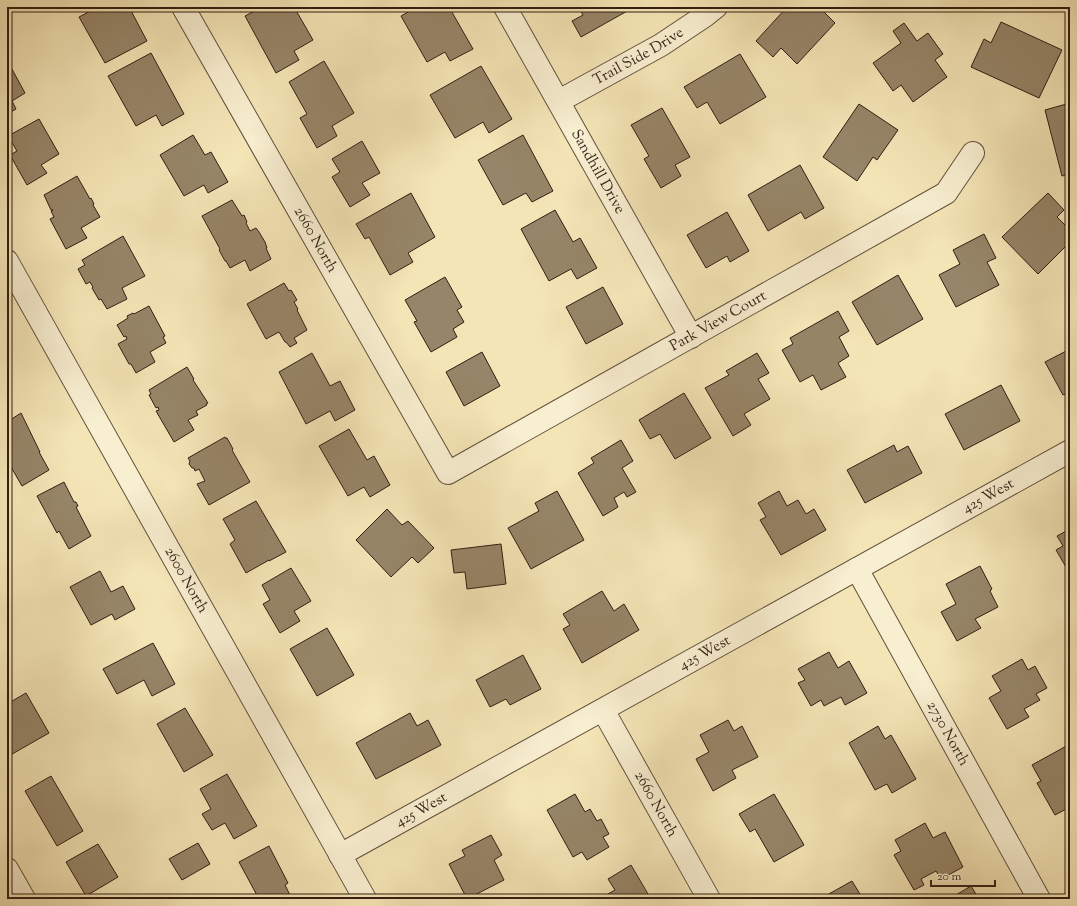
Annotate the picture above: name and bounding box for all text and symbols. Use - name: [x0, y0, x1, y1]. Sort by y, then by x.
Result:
- street label: Trail Side Drive: [589, 22, 688, 91]
- street label: Sandhill Drive: [566, 126, 630, 218]
- street label: 2660 North: [288, 203, 343, 277]
- street label: Park View Court: [666, 286, 770, 357]
- street label: 425 West: [959, 473, 1018, 519]
- street label: 2600 North: [159, 543, 213, 617]
- street label: 425 West: [675, 630, 735, 676]
- street label: 2730 North: [921, 697, 974, 770]
- street label: 2660 North: [629, 767, 683, 841]
- street label: 425 West: [392, 787, 451, 833]
- scale bar: [931, 862, 995, 888]
- text: 20 m: [937, 868, 962, 886]

